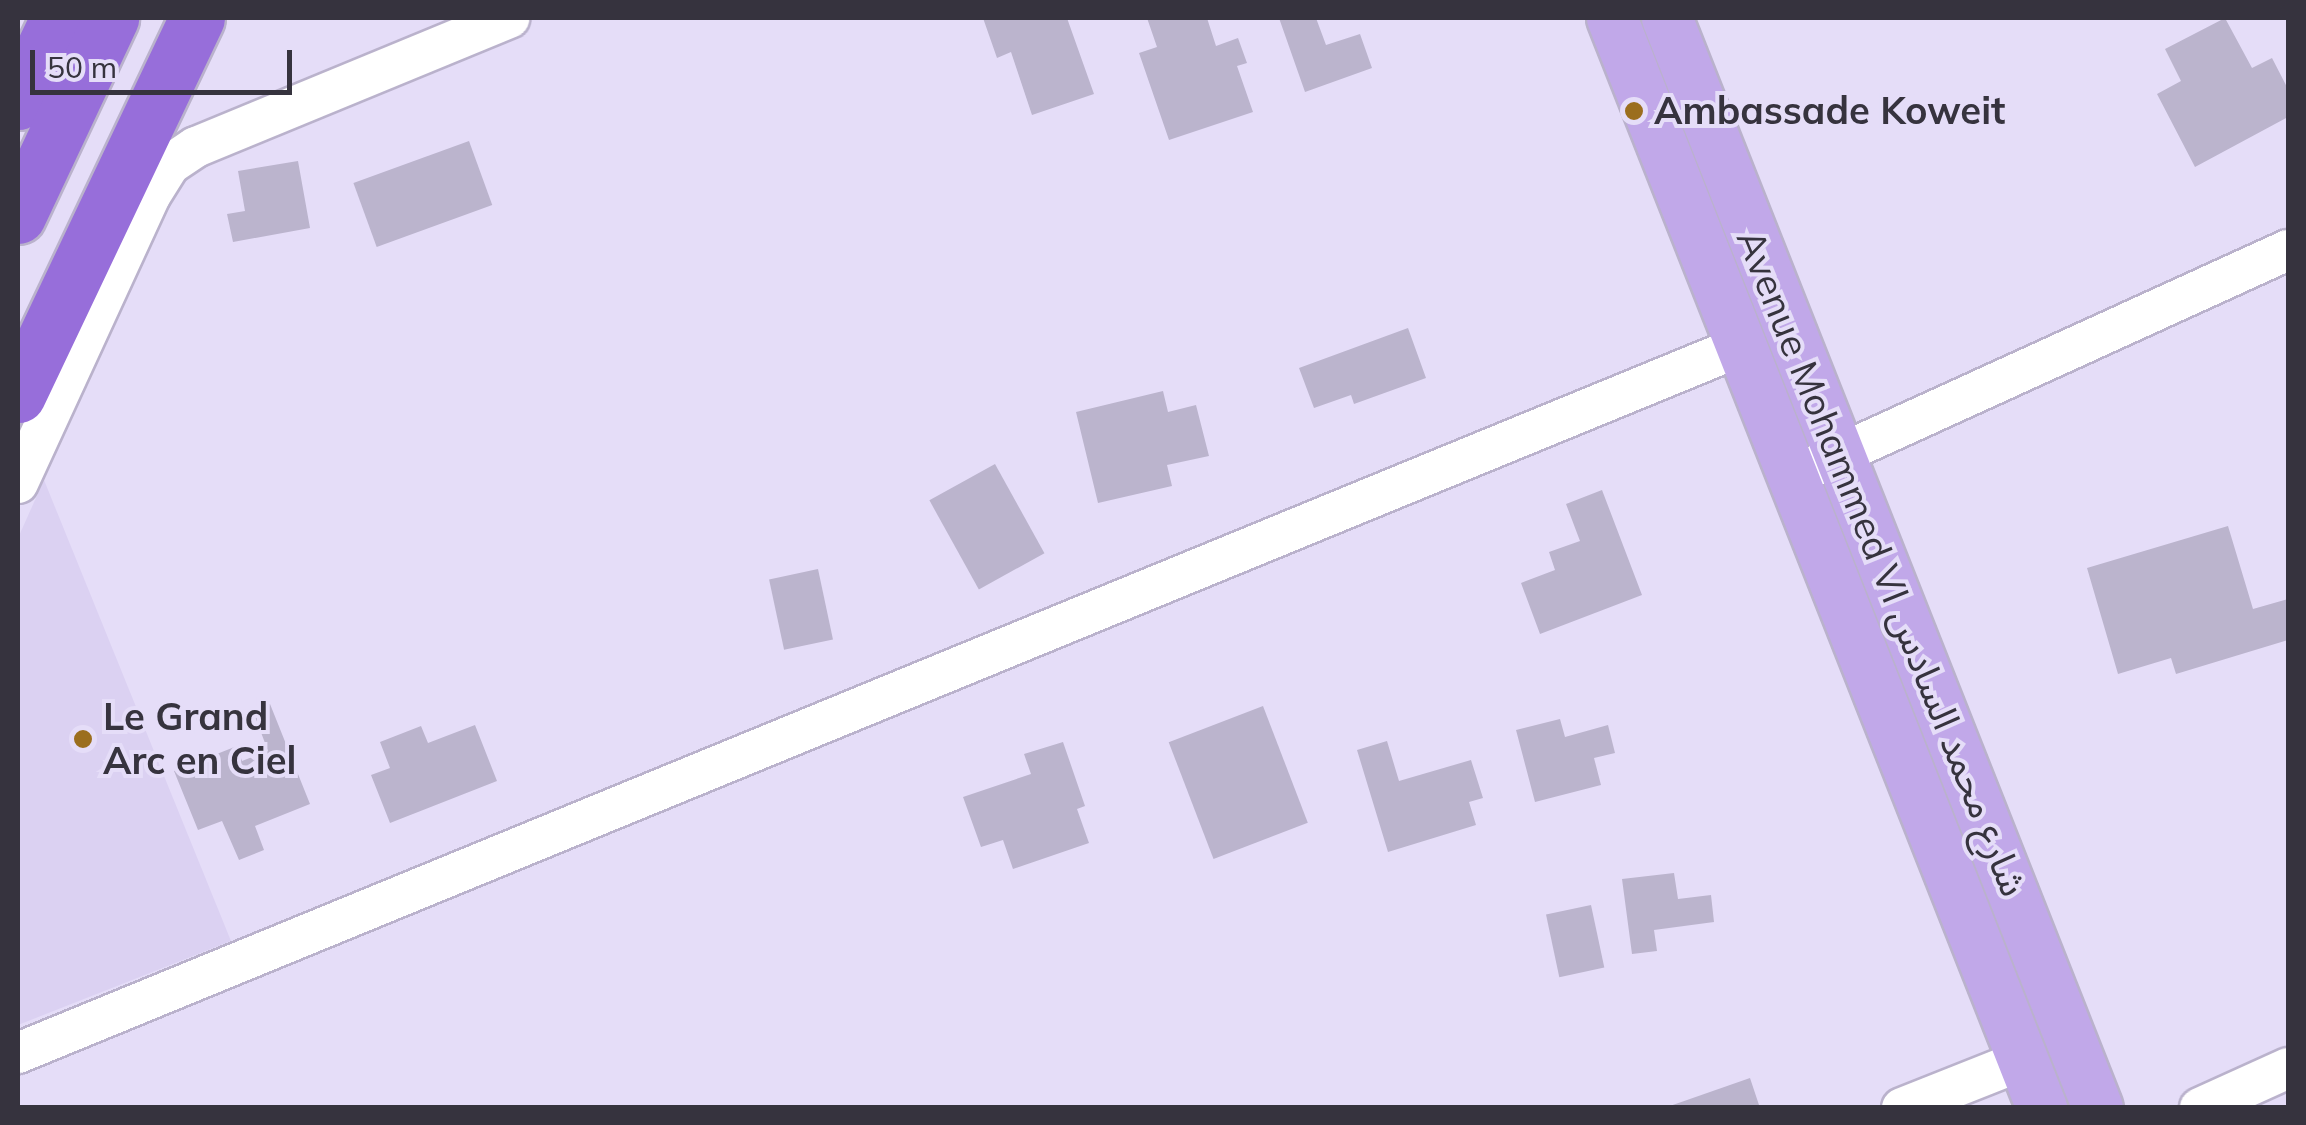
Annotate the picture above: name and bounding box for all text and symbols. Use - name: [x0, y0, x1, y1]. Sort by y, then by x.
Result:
- scale bar: [35, 30, 298, 92]
- text: 50 m: [47, 48, 117, 86]
- place label: Ambassade Koweit: [1654, 88, 2005, 134]
- marker: Ambassade Koweit: [1623, 100, 1645, 122]
- street label: Avenue Mohammed VI شارع محمد السادس: [1727, 223, 2037, 903]
- place label: Le Grand Arc en Ciel: [103, 694, 297, 784]
- marker: Le Grand Arc en Ciel: [72, 728, 94, 750]

